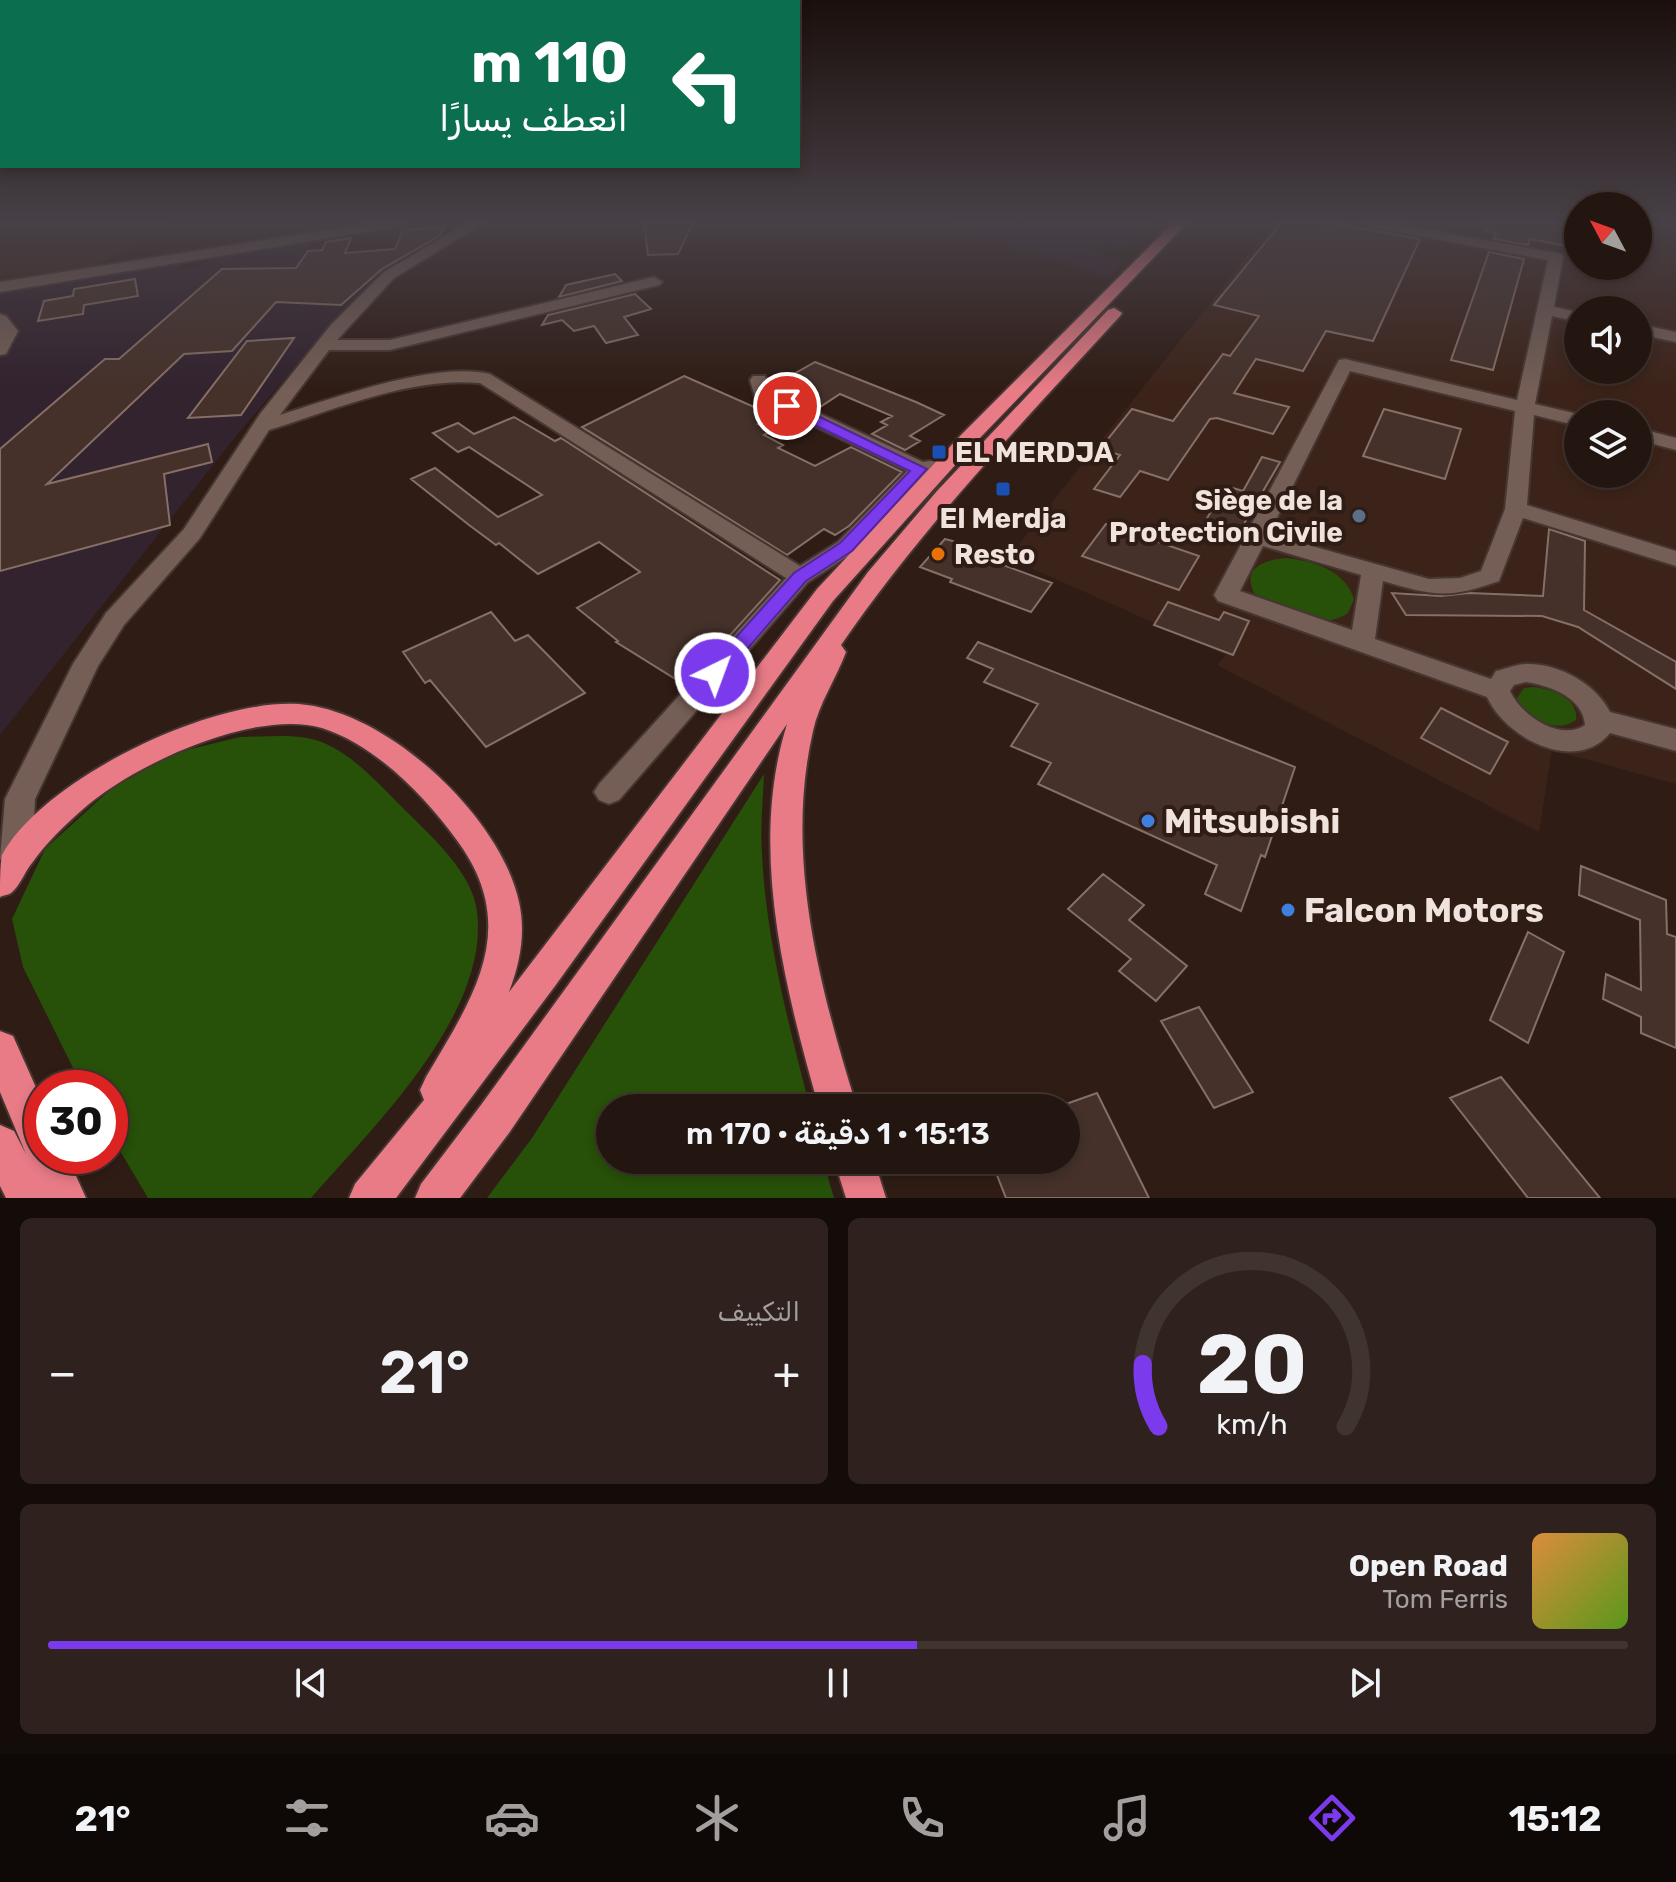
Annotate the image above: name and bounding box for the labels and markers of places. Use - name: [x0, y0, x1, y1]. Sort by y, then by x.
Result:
- pin: [753, 372, 821, 440]
- place label: EL MERDJA: [955, 436, 1114, 469]
- marker: EL MERDJA: [930, 443, 948, 461]
- marker: El Merdja: [994, 480, 1012, 498]
- place label: Siège de la Protection Civile: [1109, 484, 1343, 549]
- place label: El Merdja: [940, 502, 1066, 535]
- marker: Siège de la Protection Civile: [1350, 507, 1368, 525]
- place label: Resto: [954, 538, 1035, 571]
- marker: Resto: [929, 545, 947, 563]
- place label: Mitsubishi: [1164, 801, 1340, 842]
- marker: Mitsubishi: [1139, 812, 1157, 830]
- place label: Falcon Motors: [1304, 890, 1544, 931]
- marker: Falcon Motors: [1279, 901, 1297, 919]

